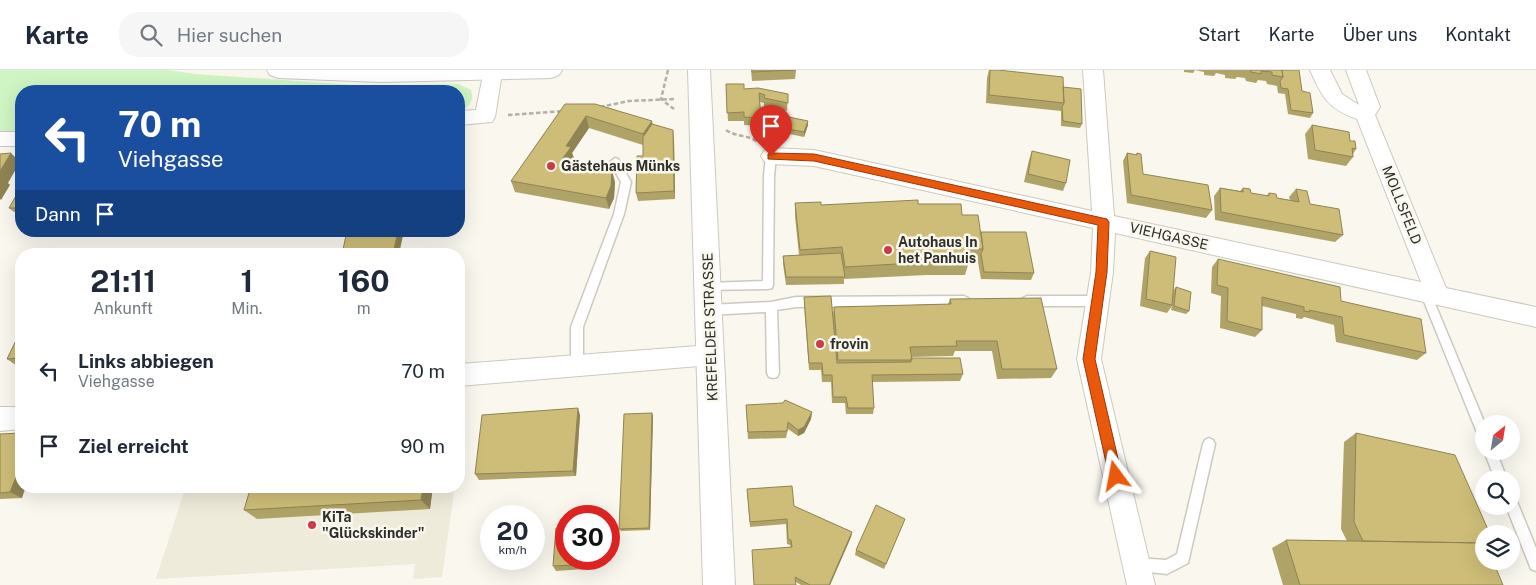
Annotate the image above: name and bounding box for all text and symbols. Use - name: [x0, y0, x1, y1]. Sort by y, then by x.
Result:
- search box: [119, 12, 469, 57]
- text: Karte: [25, 21, 89, 49]
- icon: search: [137, 21, 165, 49]
- text: Hier suchen: [177, 24, 282, 46]
- text: Start: [1198, 24, 1241, 45]
- text: Karte: [1269, 24, 1314, 45]
- text: Über uns: [1342, 24, 1417, 45]
- text: Kontakt: [1445, 24, 1511, 45]
- text: 70 m: [118, 104, 201, 145]
- icon: left: [35, 105, 100, 170]
- pin: [750, 105, 792, 156]
- icon: arrive: [757, 112, 785, 140]
- text: Viehgasse: [118, 146, 224, 172]
- place label: Gästehaus Münks: [561, 158, 680, 174]
- marker: Gästehaus Münks: [545, 160, 557, 172]
- street label: MOLLSFELD: [1379, 163, 1425, 247]
- icon: arrive: [91, 200, 119, 228]
- text: Dann: [35, 203, 81, 225]
- street label: VIEHGASSE: [1128, 219, 1210, 253]
- place label: Autohaus In het Panhuis: [898, 234, 978, 266]
- marker: Autohaus In het Panhuis: [882, 244, 894, 256]
- street label: KREFELDER STRASSE: [699, 252, 721, 402]
- text: 21:11: [90, 263, 156, 299]
- text: 1: [240, 263, 253, 299]
- text: 160: [338, 263, 390, 299]
- text: Ankunft: [93, 299, 153, 318]
- text: Min.: [231, 299, 262, 318]
- text: m: [357, 299, 371, 318]
- place label: frovin: [830, 336, 869, 352]
- marker: frovin: [814, 338, 826, 350]
- text: Links abbiegen: [78, 350, 214, 372]
- icon: left: [35, 357, 63, 385]
- text: 70 m: [401, 360, 445, 382]
- text: Viehgasse: [78, 372, 155, 391]
- north arrow: [1475, 415, 1520, 460]
- map controls: [1475, 415, 1520, 570]
- icon: arrive: [35, 432, 63, 460]
- text: Ziel erreicht: [78, 435, 189, 457]
- text: 90 m: [401, 435, 445, 457]
- position arrow: [1089, 449, 1141, 501]
- button: search: [1475, 470, 1520, 515]
- speed limit sign: 30: [555, 505, 620, 570]
- place label: KiTa "Glückskinder": [322, 509, 424, 541]
- text: 20: [497, 516, 529, 546]
- marker: KiTa "Glückskinder": [306, 519, 318, 531]
- button: layers: [1475, 525, 1520, 570]
- text: km/h: [498, 543, 527, 557]

